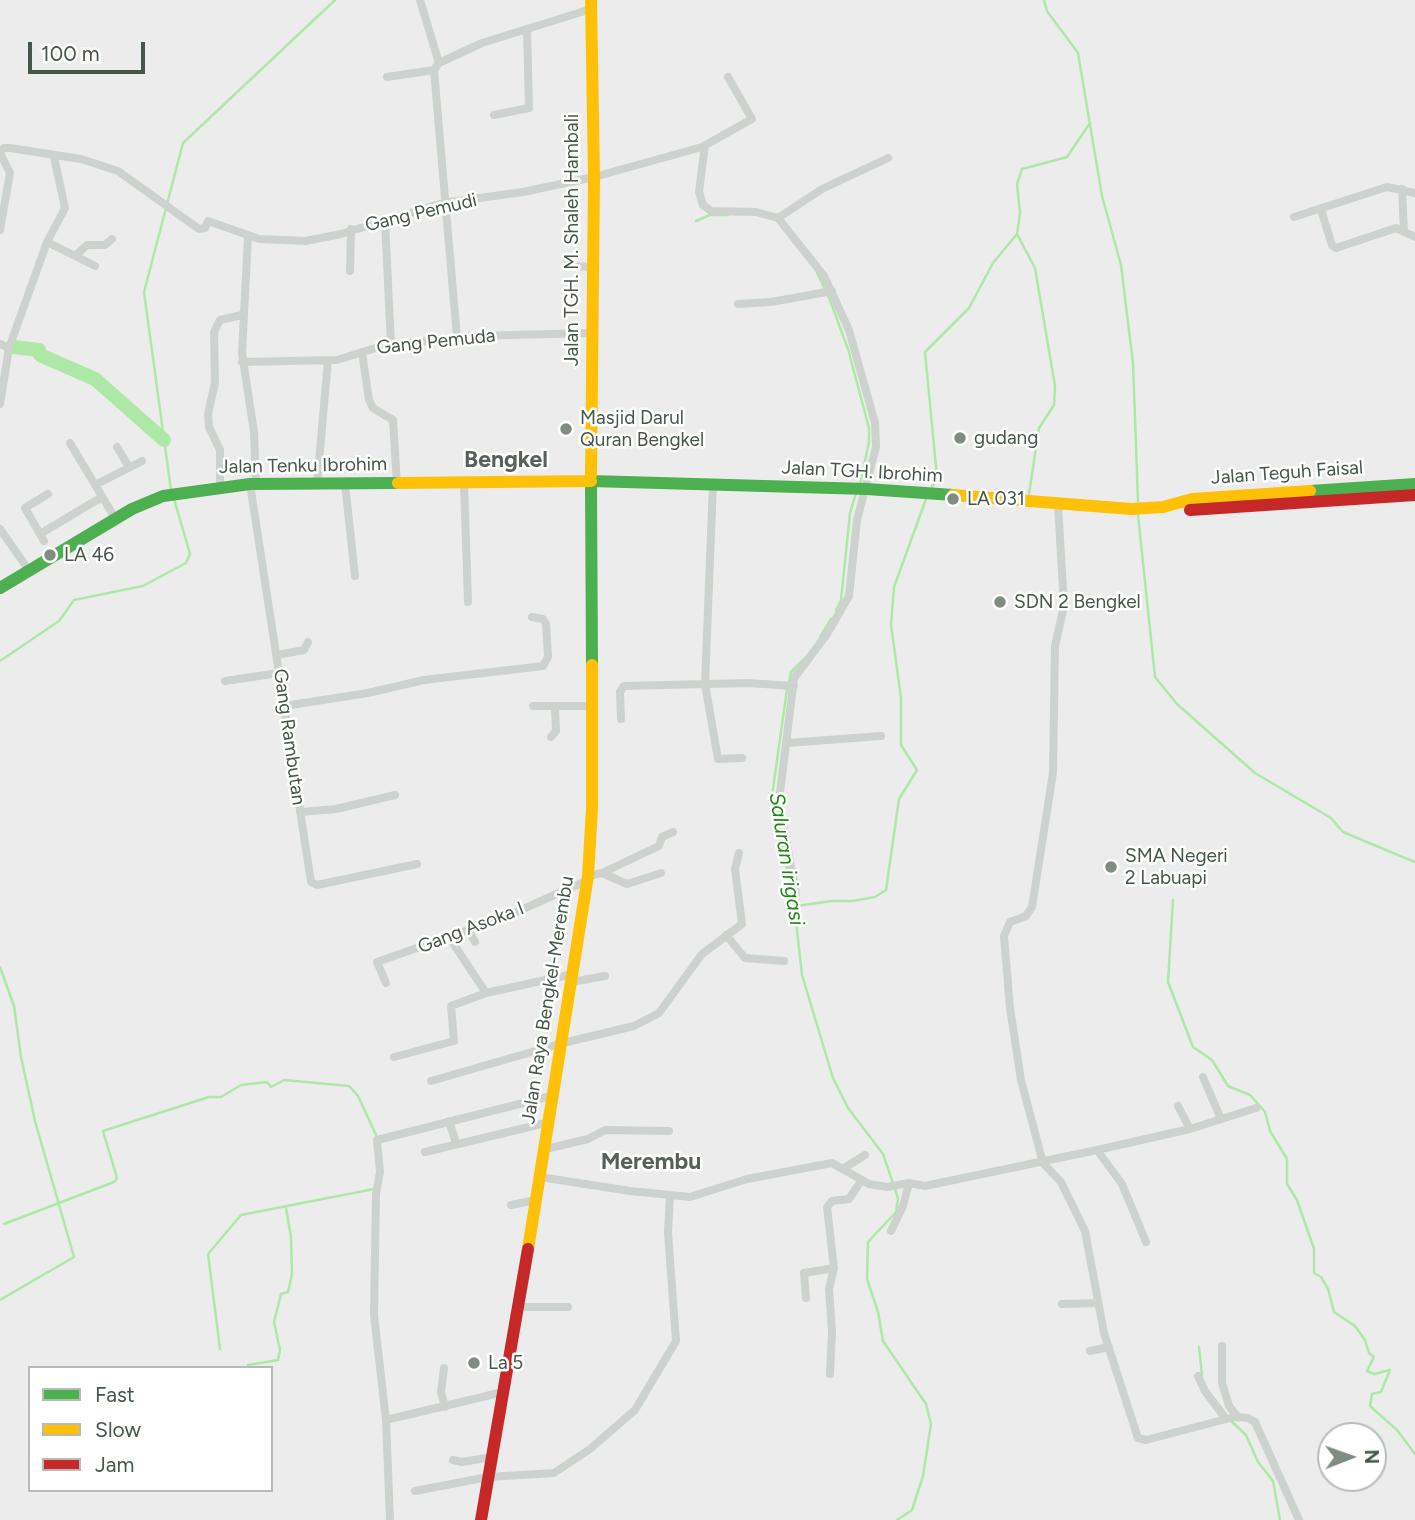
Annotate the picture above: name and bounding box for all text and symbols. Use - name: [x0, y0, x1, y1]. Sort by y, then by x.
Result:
- scale bar: [32, 28, 149, 72]
- text: 100 m: [41, 41, 100, 66]
- street label: Jalan TGH. M. Shaleh Hambali: [561, 114, 583, 366]
- street label: Gang Pemudi: [363, 189, 479, 237]
- street label: Gang Pemuda: [375, 324, 497, 360]
- place label: Masjid Darul Quran Bengkel: [580, 407, 704, 451]
- marker: Masjid Darul Quran Bengkel: [558, 421, 574, 437]
- place label: gudang: [974, 427, 1038, 449]
- marker: gudang: [952, 430, 968, 446]
- district label: Bengkel: [464, 446, 548, 474]
- street label: Jalan Tenku Ibrohim: [219, 453, 387, 479]
- street label: Jalan TGH. Ibrohim: [781, 456, 943, 488]
- street label: Jalan Teguh Faisal: [1210, 456, 1364, 490]
- place label: LA 031: [967, 488, 1025, 510]
- marker: LA 031: [945, 491, 961, 507]
- place label: LA 46: [64, 544, 114, 566]
- marker: LA 46: [42, 547, 58, 563]
- place label: SDN 2 Bengkel: [1014, 591, 1141, 613]
- marker: SDN 2 Bengkel: [992, 594, 1008, 610]
- street label: Gang Rambutan: [268, 667, 310, 807]
- water label: Saluran irigasi: [763, 791, 809, 927]
- place label: SMA Negeri 2 Labuapi: [1125, 845, 1228, 889]
- marker: SMA Negeri 2 Labuapi: [1103, 859, 1119, 875]
- street label: Jalan Raya Bengkel-Merembu: [517, 874, 579, 1126]
- street label: Gang Asoka I: [415, 897, 527, 959]
- district label: Merembu: [601, 1148, 701, 1176]
- place label: La 5: [488, 1352, 523, 1374]
- marker: La 5: [466, 1355, 482, 1371]
- legend: [28, 1366, 273, 1492]
- text: Fast: [95, 1382, 135, 1407]
- text: Slow: [95, 1417, 141, 1442]
- north arrow: [1317, 1422, 1387, 1492]
- text: N: [1360, 1449, 1383, 1464]
- text: Jam: [95, 1452, 134, 1477]

